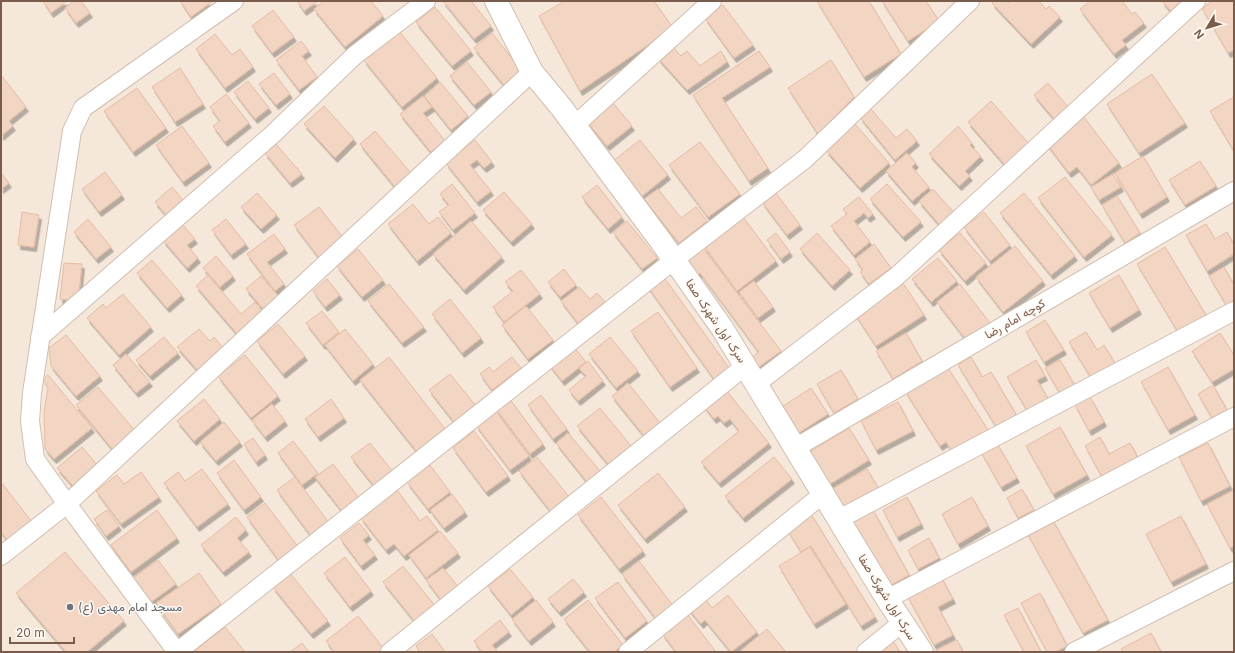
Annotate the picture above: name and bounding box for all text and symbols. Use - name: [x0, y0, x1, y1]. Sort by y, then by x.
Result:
- north arrow: [1187, 8, 1227, 48]
- text: N: [1191, 27, 1207, 42]
- street label: سرک اول شهرک صفا: [682, 276, 750, 366]
- street label: کوچه امام رضا: [982, 295, 1048, 343]
- street label: سرک اول شهرک صفا: [854, 551, 920, 643]
- place label: (مسجد امام مهدی (ع: [78, 599, 182, 616]
- marker: (مسجد امام مهدی (ع: [65, 602, 75, 612]
- scale bar: [10, 619, 74, 645]
- text: 20 m: [16, 625, 45, 640]

